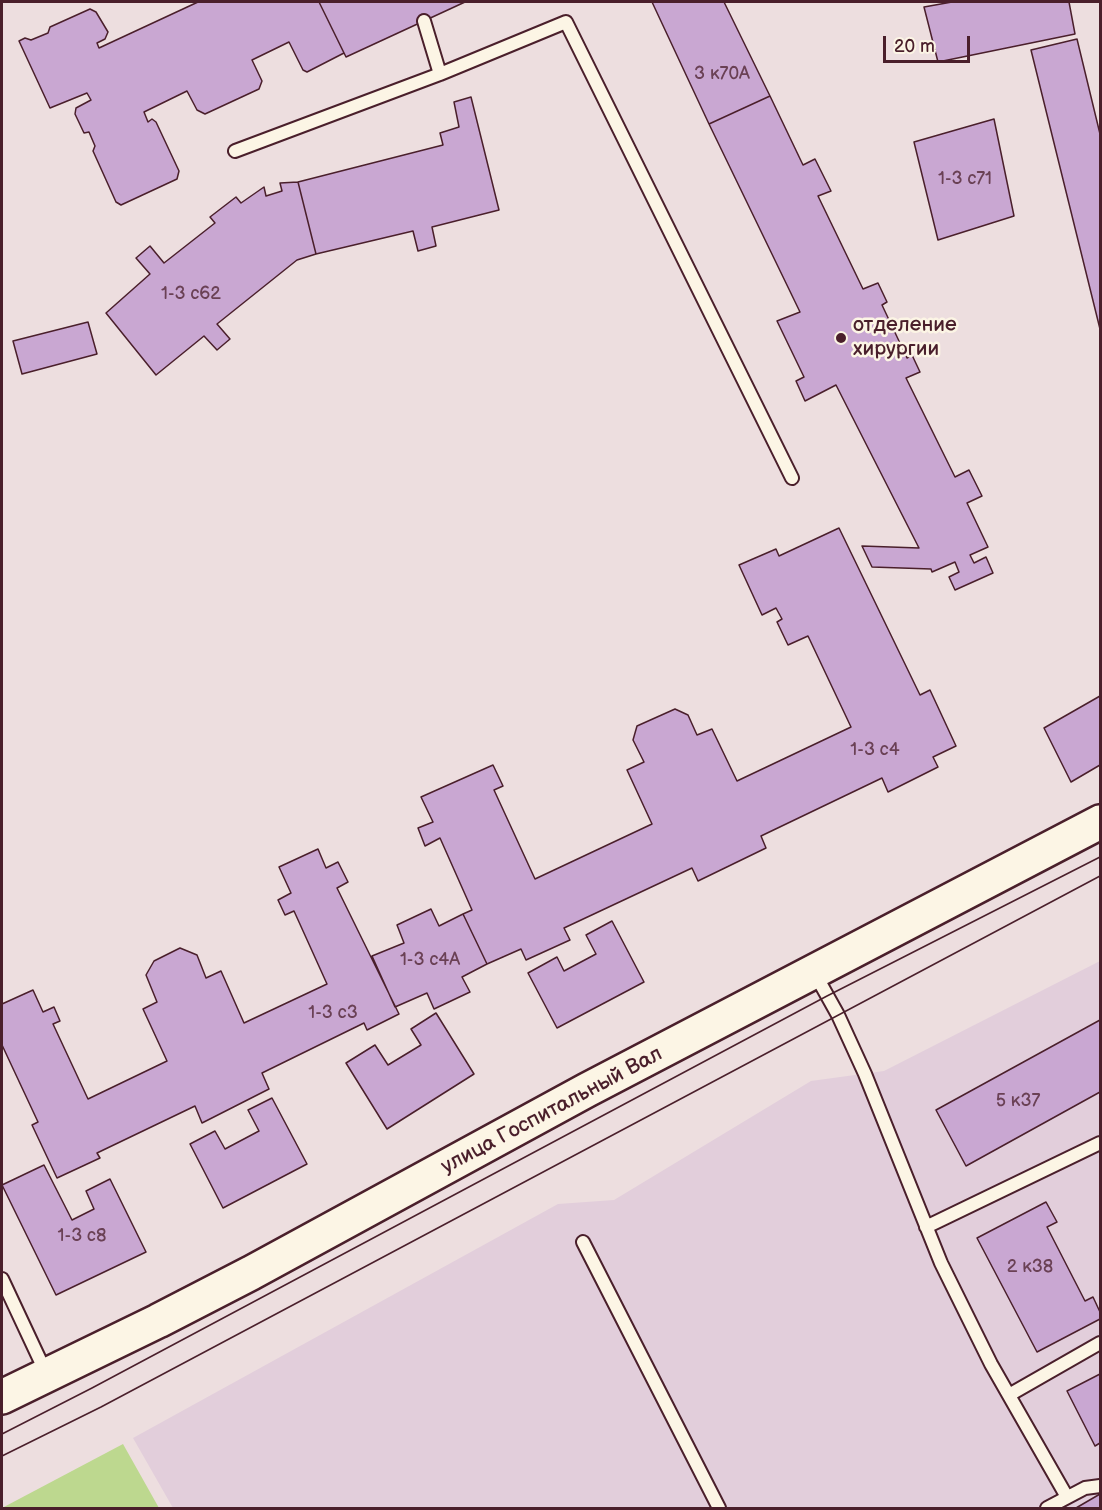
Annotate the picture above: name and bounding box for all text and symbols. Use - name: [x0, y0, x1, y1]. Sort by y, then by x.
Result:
- scale bar: [886, 24, 973, 62]
- text: 20 m: [894, 36, 935, 57]
- house number: 3 к70А: [694, 63, 750, 85]
- house number: 1-3 с71: [938, 168, 992, 190]
- house number: 1-3 с62: [161, 283, 221, 305]
- place label: отделение хирургии: [853, 313, 957, 363]
- marker: отделение хирургии: [834, 331, 848, 345]
- house number: 1-3 с4: [850, 739, 900, 761]
- house number: 1-3 с4А: [400, 949, 460, 971]
- house number: 1-3 с3: [308, 1002, 358, 1024]
- street label: улица Госпитальный Вал: [437, 1042, 667, 1180]
- house number: 5 к37: [996, 1090, 1040, 1112]
- house number: 1-3 с8: [58, 1225, 106, 1247]
- house number: 2 к38: [1007, 1256, 1053, 1278]

